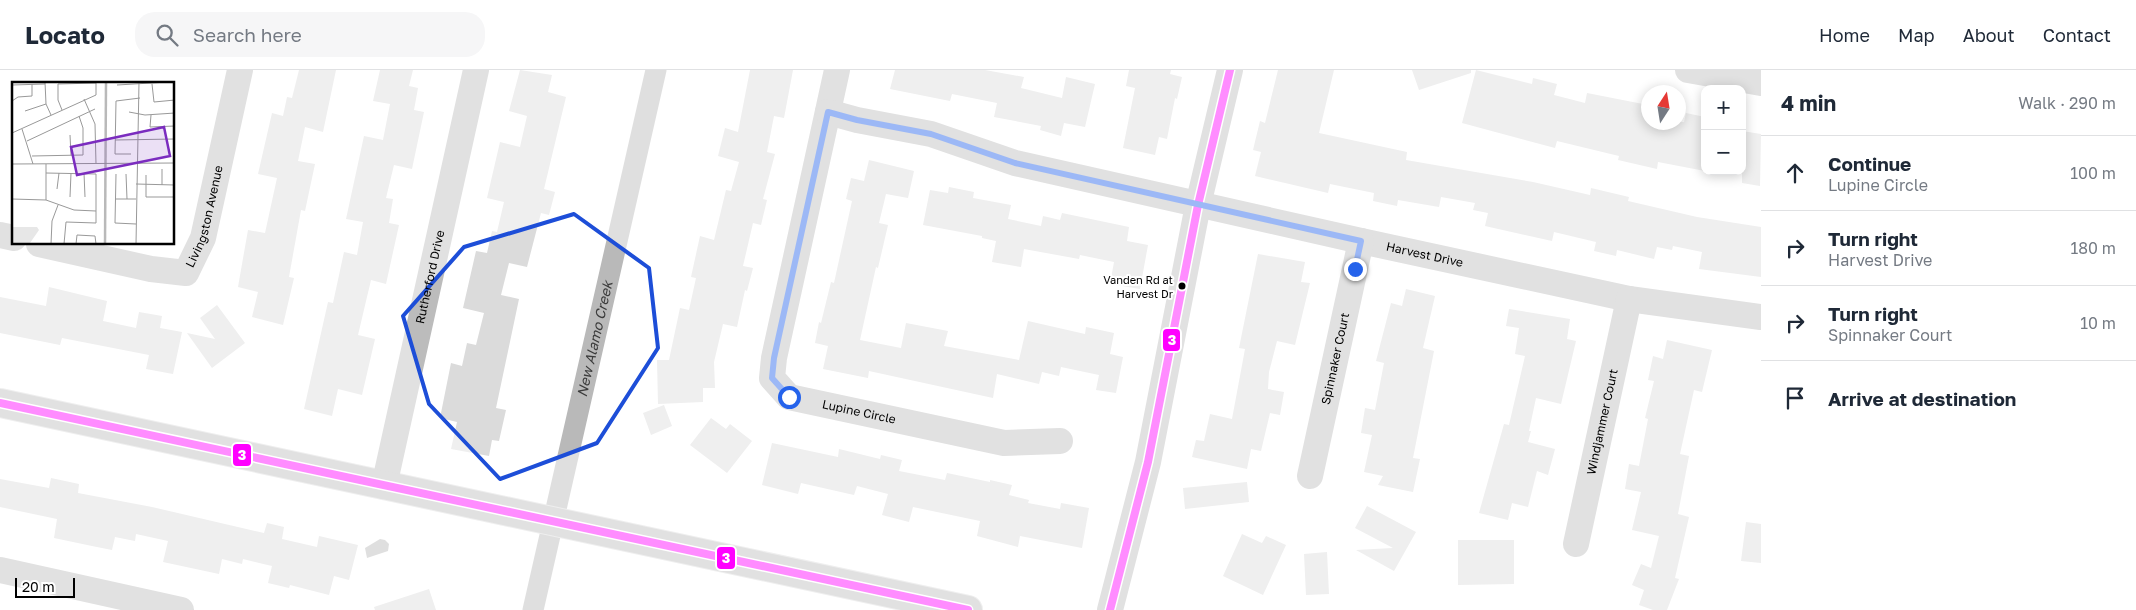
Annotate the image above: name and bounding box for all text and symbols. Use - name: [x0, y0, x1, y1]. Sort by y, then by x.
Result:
- search box: [135, 12, 485, 57]
- text: Locato: [25, 20, 105, 49]
- icon: search: [153, 21, 181, 49]
- text: Search here: [193, 23, 302, 46]
- text: Home: [1819, 24, 1870, 46]
- text: Map: [1898, 24, 1935, 46]
- text: About: [1963, 24, 2015, 46]
- text: Contact: [2043, 24, 2111, 46]
- inset map: [12, 82, 175, 245]
- north arrow: [1641, 85, 1686, 130]
- map controls: [1701, 85, 1746, 175]
- button: +: [1701, 85, 1746, 130]
- text: 4 min: [1781, 90, 1836, 116]
- text: Walk · 290 m: [2018, 93, 2116, 113]
- button: −: [1701, 130, 1746, 175]
- text: Continue: [1828, 152, 1911, 175]
- icon: ahead: [1781, 159, 1809, 187]
- text: 100 m: [2070, 163, 2116, 183]
- street label: Livingston Avenue: [182, 164, 226, 270]
- text: Lupine Circle: [1828, 175, 1928, 195]
- text: Turn right: [1828, 227, 1918, 250]
- street label: Rutherford Drive: [412, 229, 447, 325]
- icon: right: [1781, 234, 1809, 262]
- text: 180 m: [2070, 238, 2116, 258]
- street label: Harvest Drive: [1385, 239, 1465, 270]
- text: Harvest Drive: [1828, 250, 1932, 270]
- route end: [1344, 258, 1367, 281]
- place label: Vanden Rd at Harvest Dr: [1103, 273, 1174, 300]
- water label: New Alamo Creek: [573, 277, 616, 398]
- marker: Vanden Rd at Harvest Dr: [1177, 281, 1187, 291]
- text: Turn right: [1828, 302, 1918, 325]
- icon: right: [1781, 309, 1809, 337]
- street label: Spinnaker Court: [1318, 311, 1352, 406]
- text: 10 m: [2080, 313, 2116, 333]
- text: Spinnaker Court: [1828, 325, 1952, 345]
- line badge: 3: [1162, 328, 1181, 352]
- text: 3: [1168, 331, 1176, 348]
- street label: Windjammer Court: [1583, 367, 1621, 476]
- icon: arrive: [1781, 384, 1809, 412]
- route start: [778, 386, 801, 409]
- text: Arrive at destination: [1828, 387, 2016, 410]
- street label: Lupine Circle: [821, 396, 897, 427]
- line badge: 3: [232, 443, 252, 467]
- text: 3: [238, 446, 246, 463]
- line badge: 3: [716, 546, 736, 570]
- text: 3: [722, 549, 730, 566]
- scale bar: [15, 575, 75, 598]
- text: 20 m: [22, 578, 55, 595]

